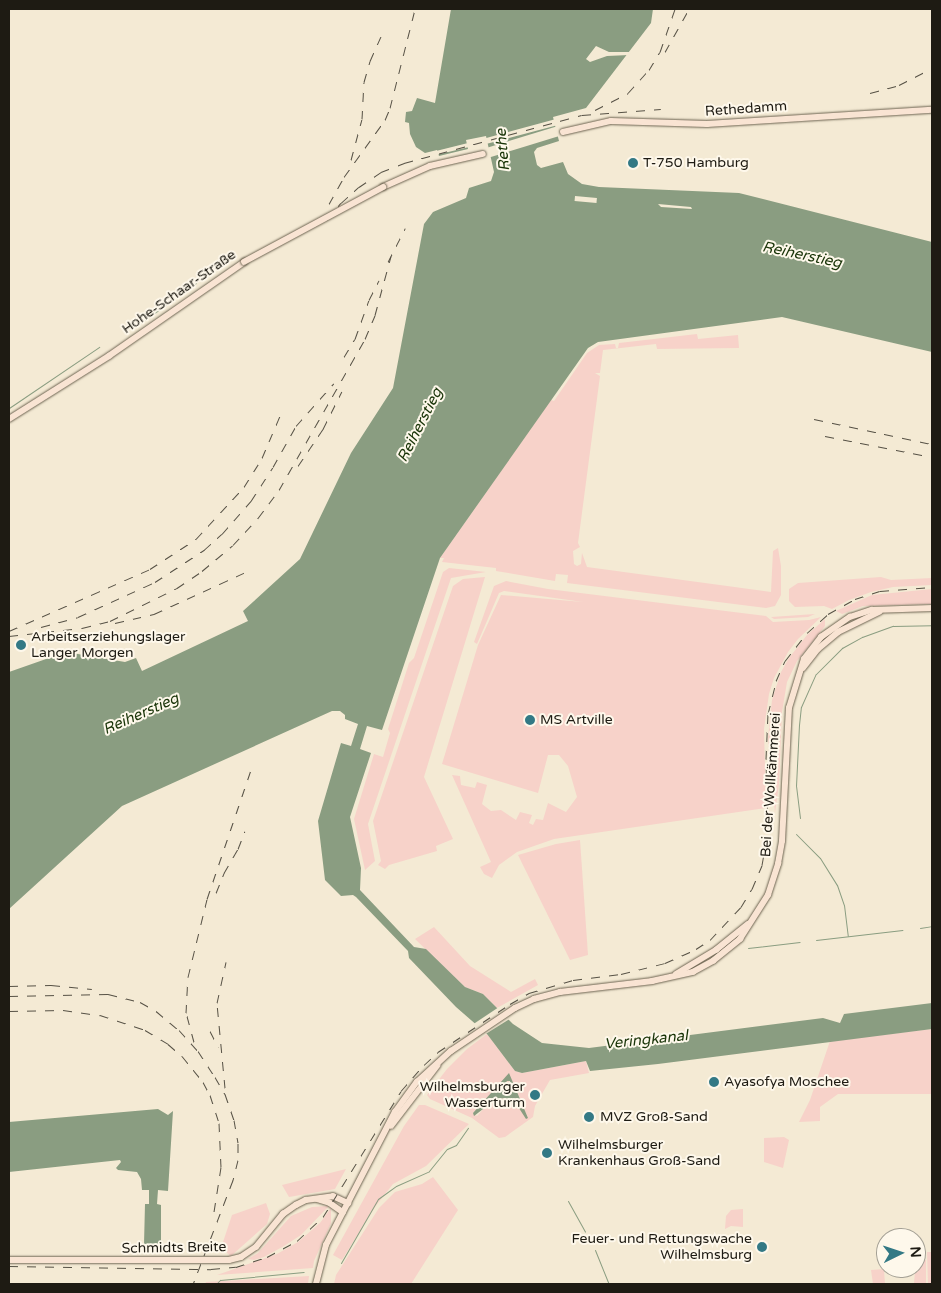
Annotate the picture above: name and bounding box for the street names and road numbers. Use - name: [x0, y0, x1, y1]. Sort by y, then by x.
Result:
- street label: Rethedamm: [704, 98, 788, 120]
- street label: Hohe-Schaar-Straße: [119, 246, 239, 338]
- street label: Bei der Wollkämmerei: [758, 712, 784, 858]
- street label: Schmidts Breite: [121, 1239, 227, 1257]

